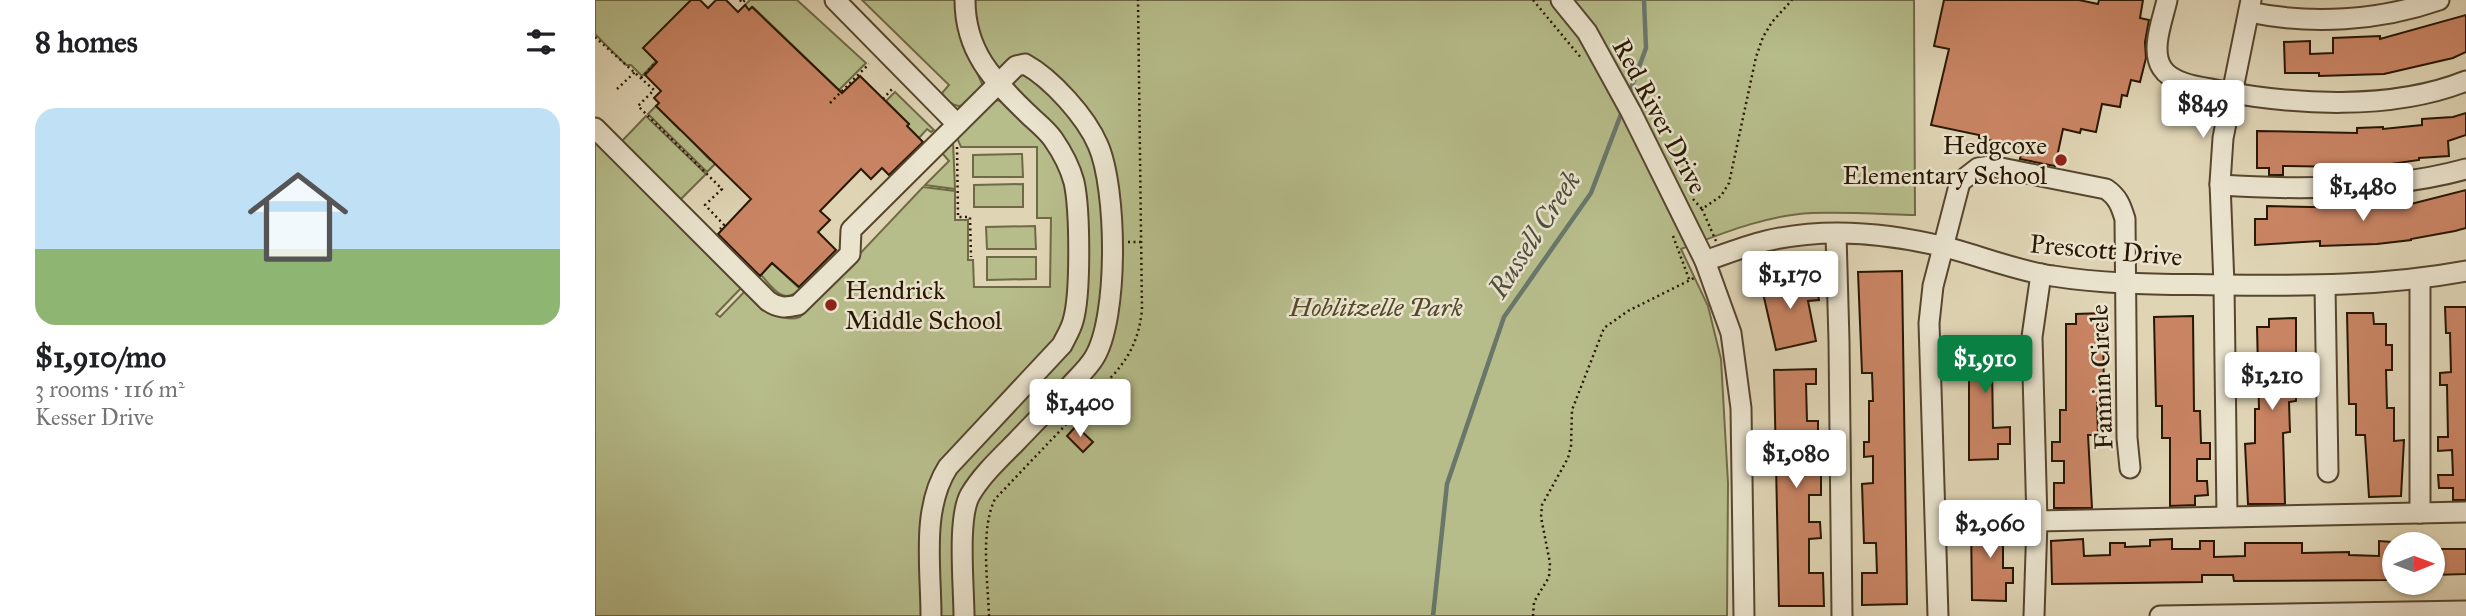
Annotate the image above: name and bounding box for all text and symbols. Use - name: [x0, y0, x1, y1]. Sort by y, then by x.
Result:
- icon: filters: [522, 23, 560, 61]
- text: 8 homes: [35, 24, 138, 60]
- street label: Red River Drive: [1606, 33, 1714, 199]
- pin: $849: [2162, 80, 2244, 140]
- text: $849: [2177, 89, 2229, 117]
- place label: Hedgcoxe Elementary School: [1843, 129, 2047, 191]
- marker: Hedgcoxe Elementary School: [2053, 152, 2069, 168]
- icon: home: [235, 154, 361, 280]
- water label: Russell Creek: [1480, 164, 1589, 305]
- pin: $1,480: [2306, 164, 2420, 223]
- text: $1,480: [2329, 172, 2397, 200]
- street label: Prescott Drive: [2028, 227, 2184, 273]
- pin: $1,170: [1733, 252, 1847, 311]
- text: $1,170: [1758, 260, 1822, 288]
- place label: Hendrick Middle School: [845, 274, 1002, 336]
- park label: Hoblitzelle Park: [1288, 291, 1463, 323]
- marker: Hendrick Middle School: [823, 297, 839, 313]
- street label: Fannin Circle: [2082, 304, 2120, 450]
- pin: $1,910: [1928, 336, 2042, 395]
- text: $1,910/mo: [35, 339, 166, 375]
- text: $1,910: [1953, 344, 2017, 372]
- pin: $1,210: [2215, 352, 2329, 412]
- text: $1,210: [2241, 361, 2303, 389]
- text: 3 rooms · 116 m²: [35, 375, 185, 403]
- pin: $1,400: [1023, 380, 1137, 439]
- text: $1,400: [1046, 388, 1114, 416]
- text: Kesser Drive: [35, 403, 154, 431]
- pin: $1,080: [1739, 430, 1853, 490]
- text: $1,080: [1762, 439, 1830, 467]
- pin: $2,060: [1933, 500, 2047, 560]
- text: $2,060: [1955, 509, 2025, 537]
- north arrow: [2382, 532, 2445, 595]
- map controls: [2382, 532, 2445, 595]

